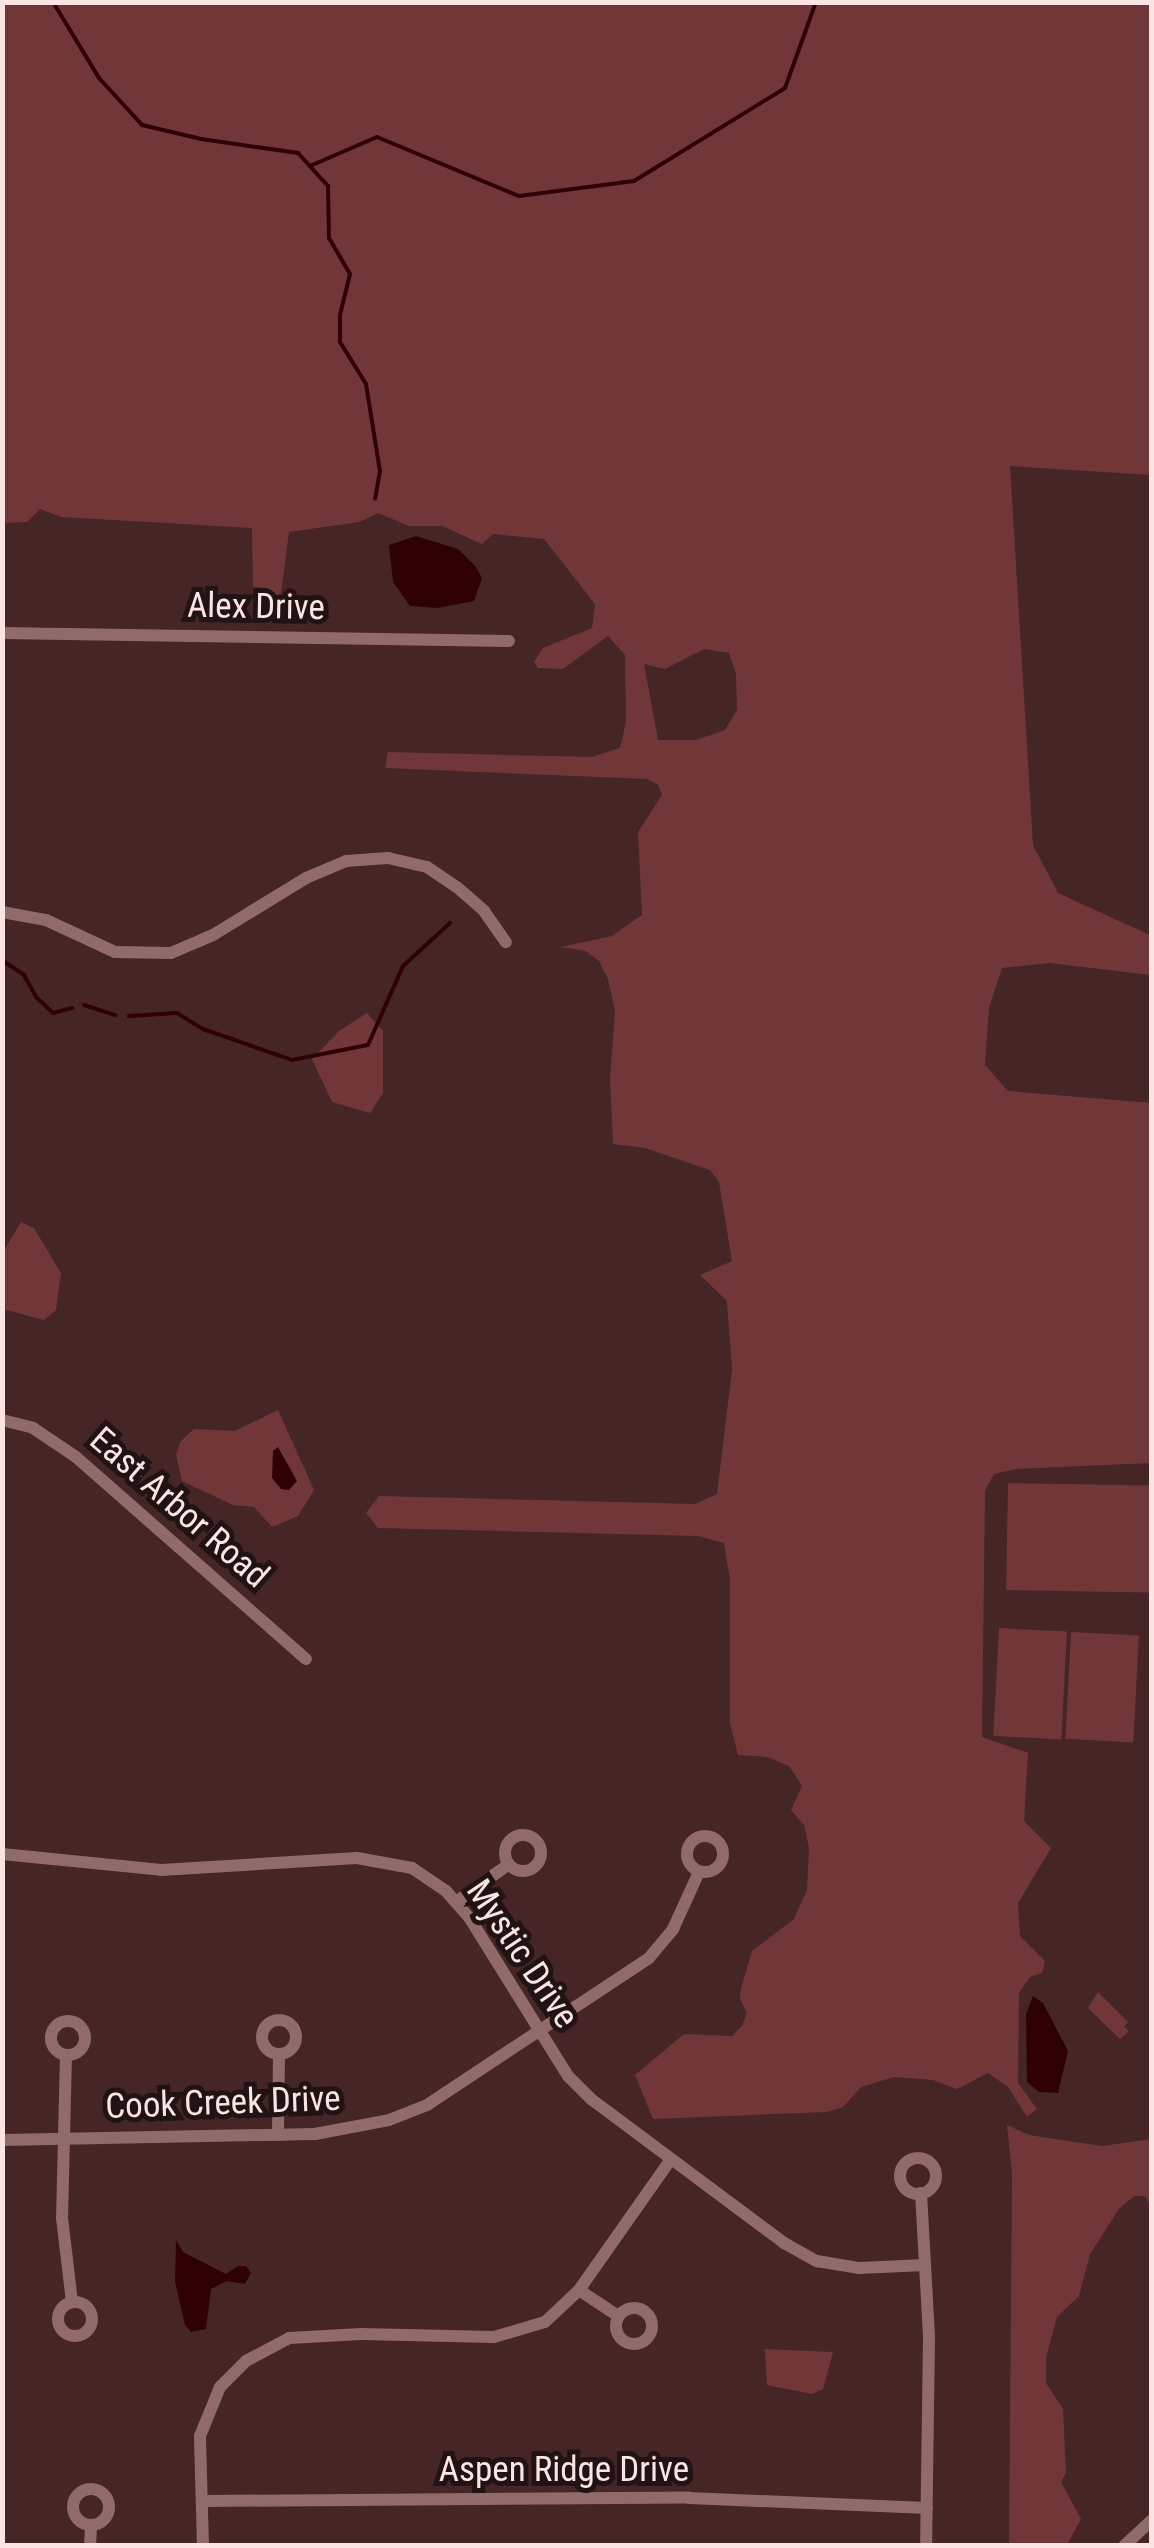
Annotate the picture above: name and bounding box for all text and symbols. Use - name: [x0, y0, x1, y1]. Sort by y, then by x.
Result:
- street label: Alex Drive: [187, 585, 325, 629]
- street label: East Arbor Road: [81, 1419, 277, 1597]
- street label: Mystic Drive: [457, 1872, 587, 2036]
- street label: Cook Creek Drive: [105, 2078, 341, 2128]
- street label: Aspen Ridge Drive: [439, 2449, 689, 2491]

